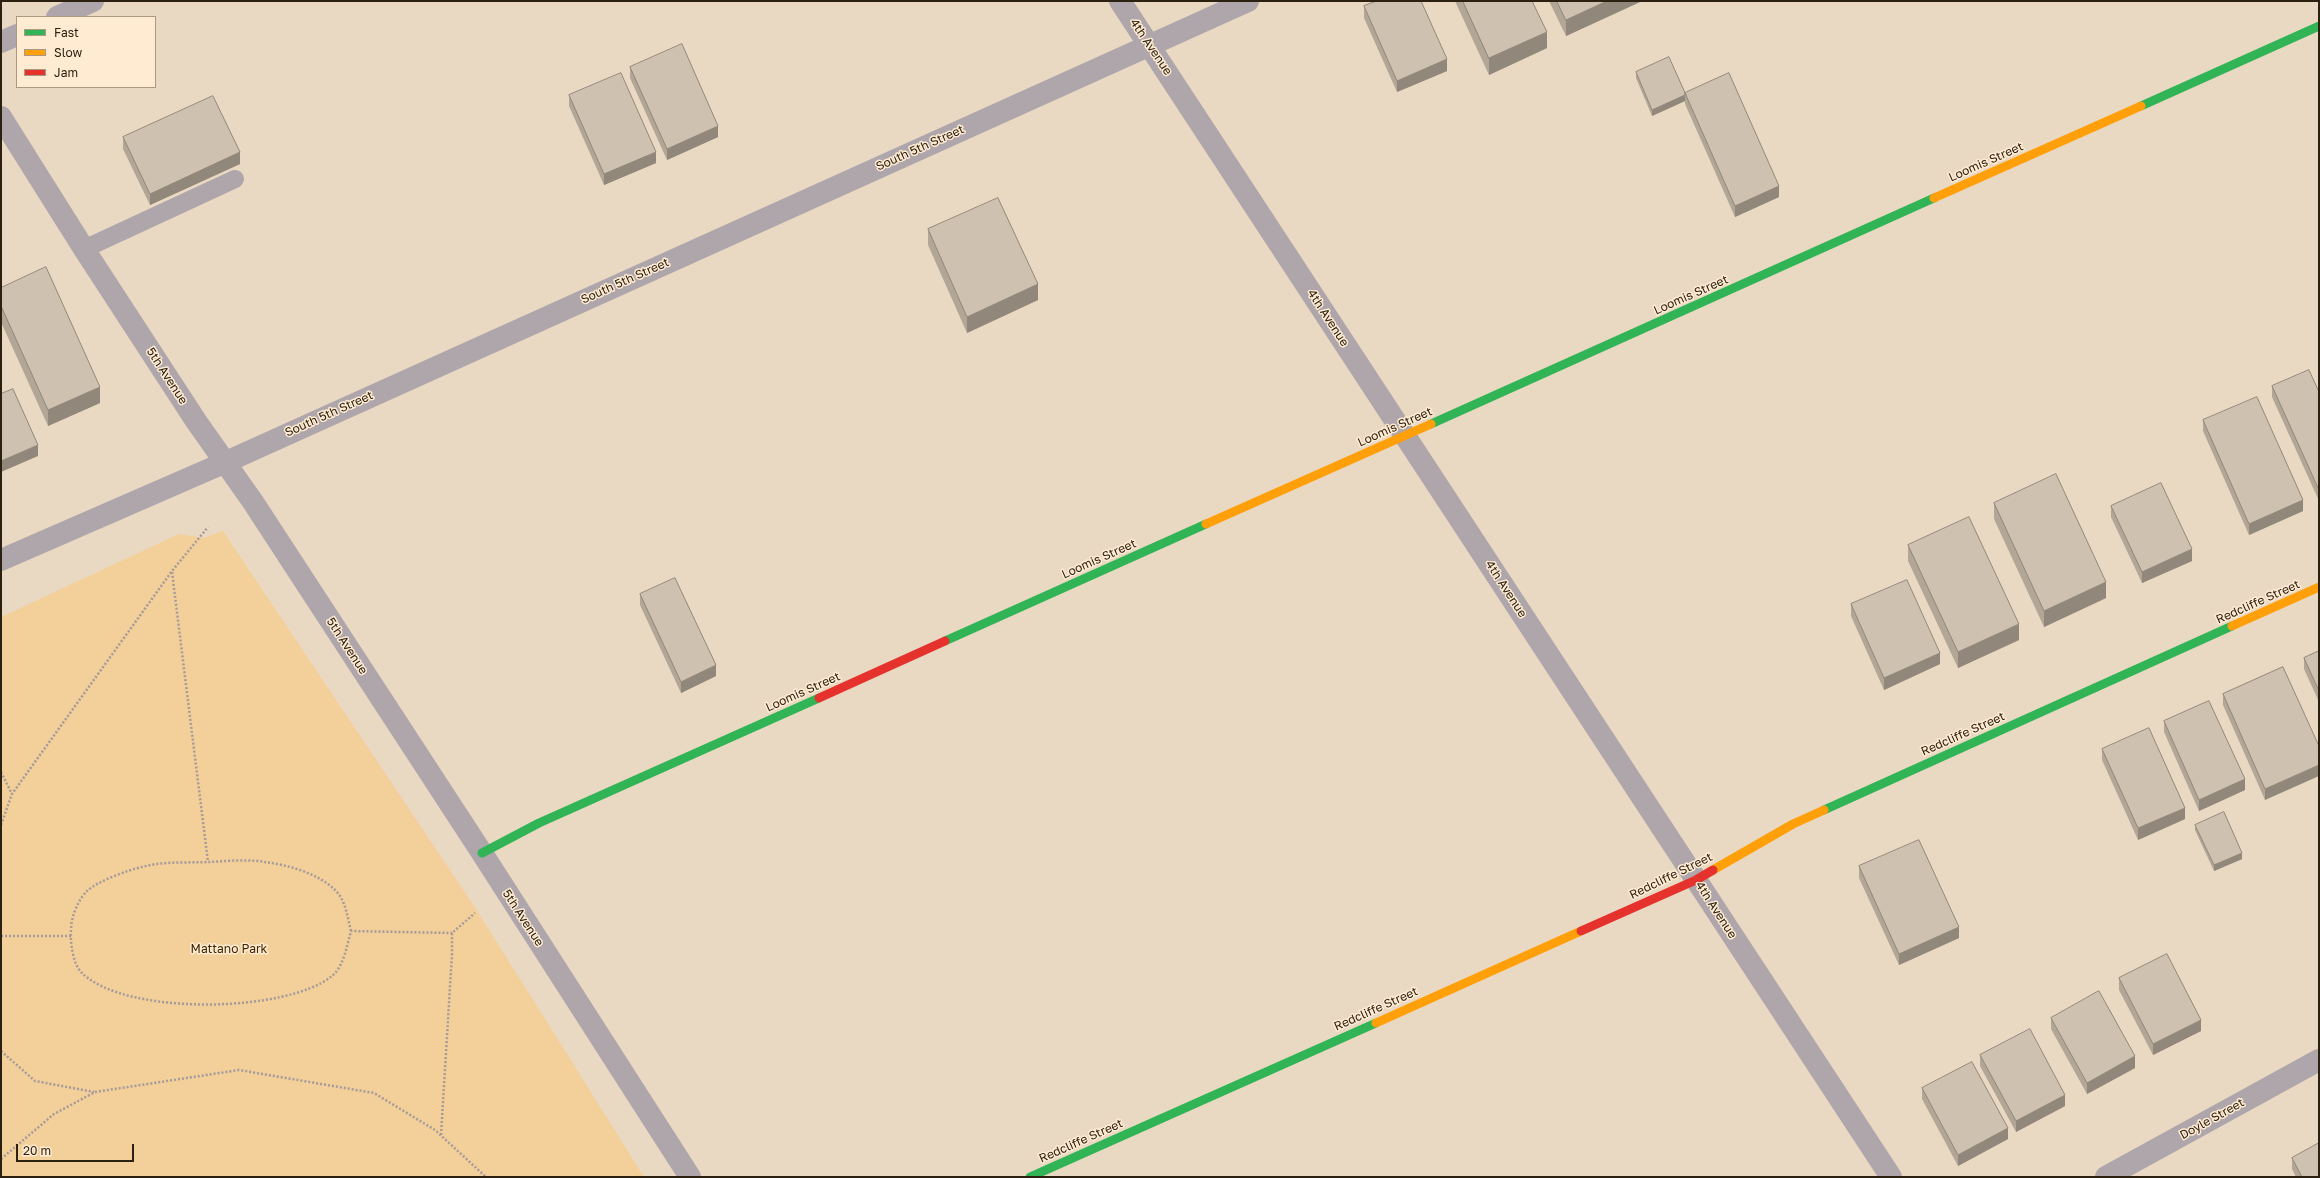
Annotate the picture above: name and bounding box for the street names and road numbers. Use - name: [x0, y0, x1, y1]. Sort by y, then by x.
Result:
- street label: 4th Avenue: [1127, 16, 1175, 78]
- street label: South 5th Street: [874, 122, 966, 174]
- street label: Loomis Street: [1947, 139, 2025, 185]
- street label: South 5th Street: [579, 255, 671, 307]
- street label: Loomis Street: [1652, 272, 1730, 318]
- street label: 4th Avenue: [1304, 287, 1352, 349]
- street label: 5th Avenue: [143, 345, 191, 407]
- street label: South 5th Street: [283, 388, 375, 440]
- street label: Loomis Street: [1356, 404, 1434, 450]
- street label: Loomis Street: [1060, 536, 1138, 582]
- street label: 4th Avenue: [1482, 558, 1530, 620]
- street label: Redcliffe Street: [2214, 577, 2302, 627]
- street label: 5th Avenue: [323, 615, 371, 677]
- street label: Loomis Street: [764, 669, 842, 715]
- street label: Redcliffe Street: [1919, 709, 2007, 759]
- street label: Redcliffe Street: [1627, 850, 1715, 902]
- street label: 4th Avenue: [1692, 879, 1740, 941]
- street label: 5th Avenue: [499, 887, 547, 949]
- street label: Redcliffe Street: [1332, 984, 1420, 1034]
- street label: Doyle Street: [2177, 1095, 2247, 1143]
- street label: Redcliffe Street: [1037, 1116, 1125, 1166]

